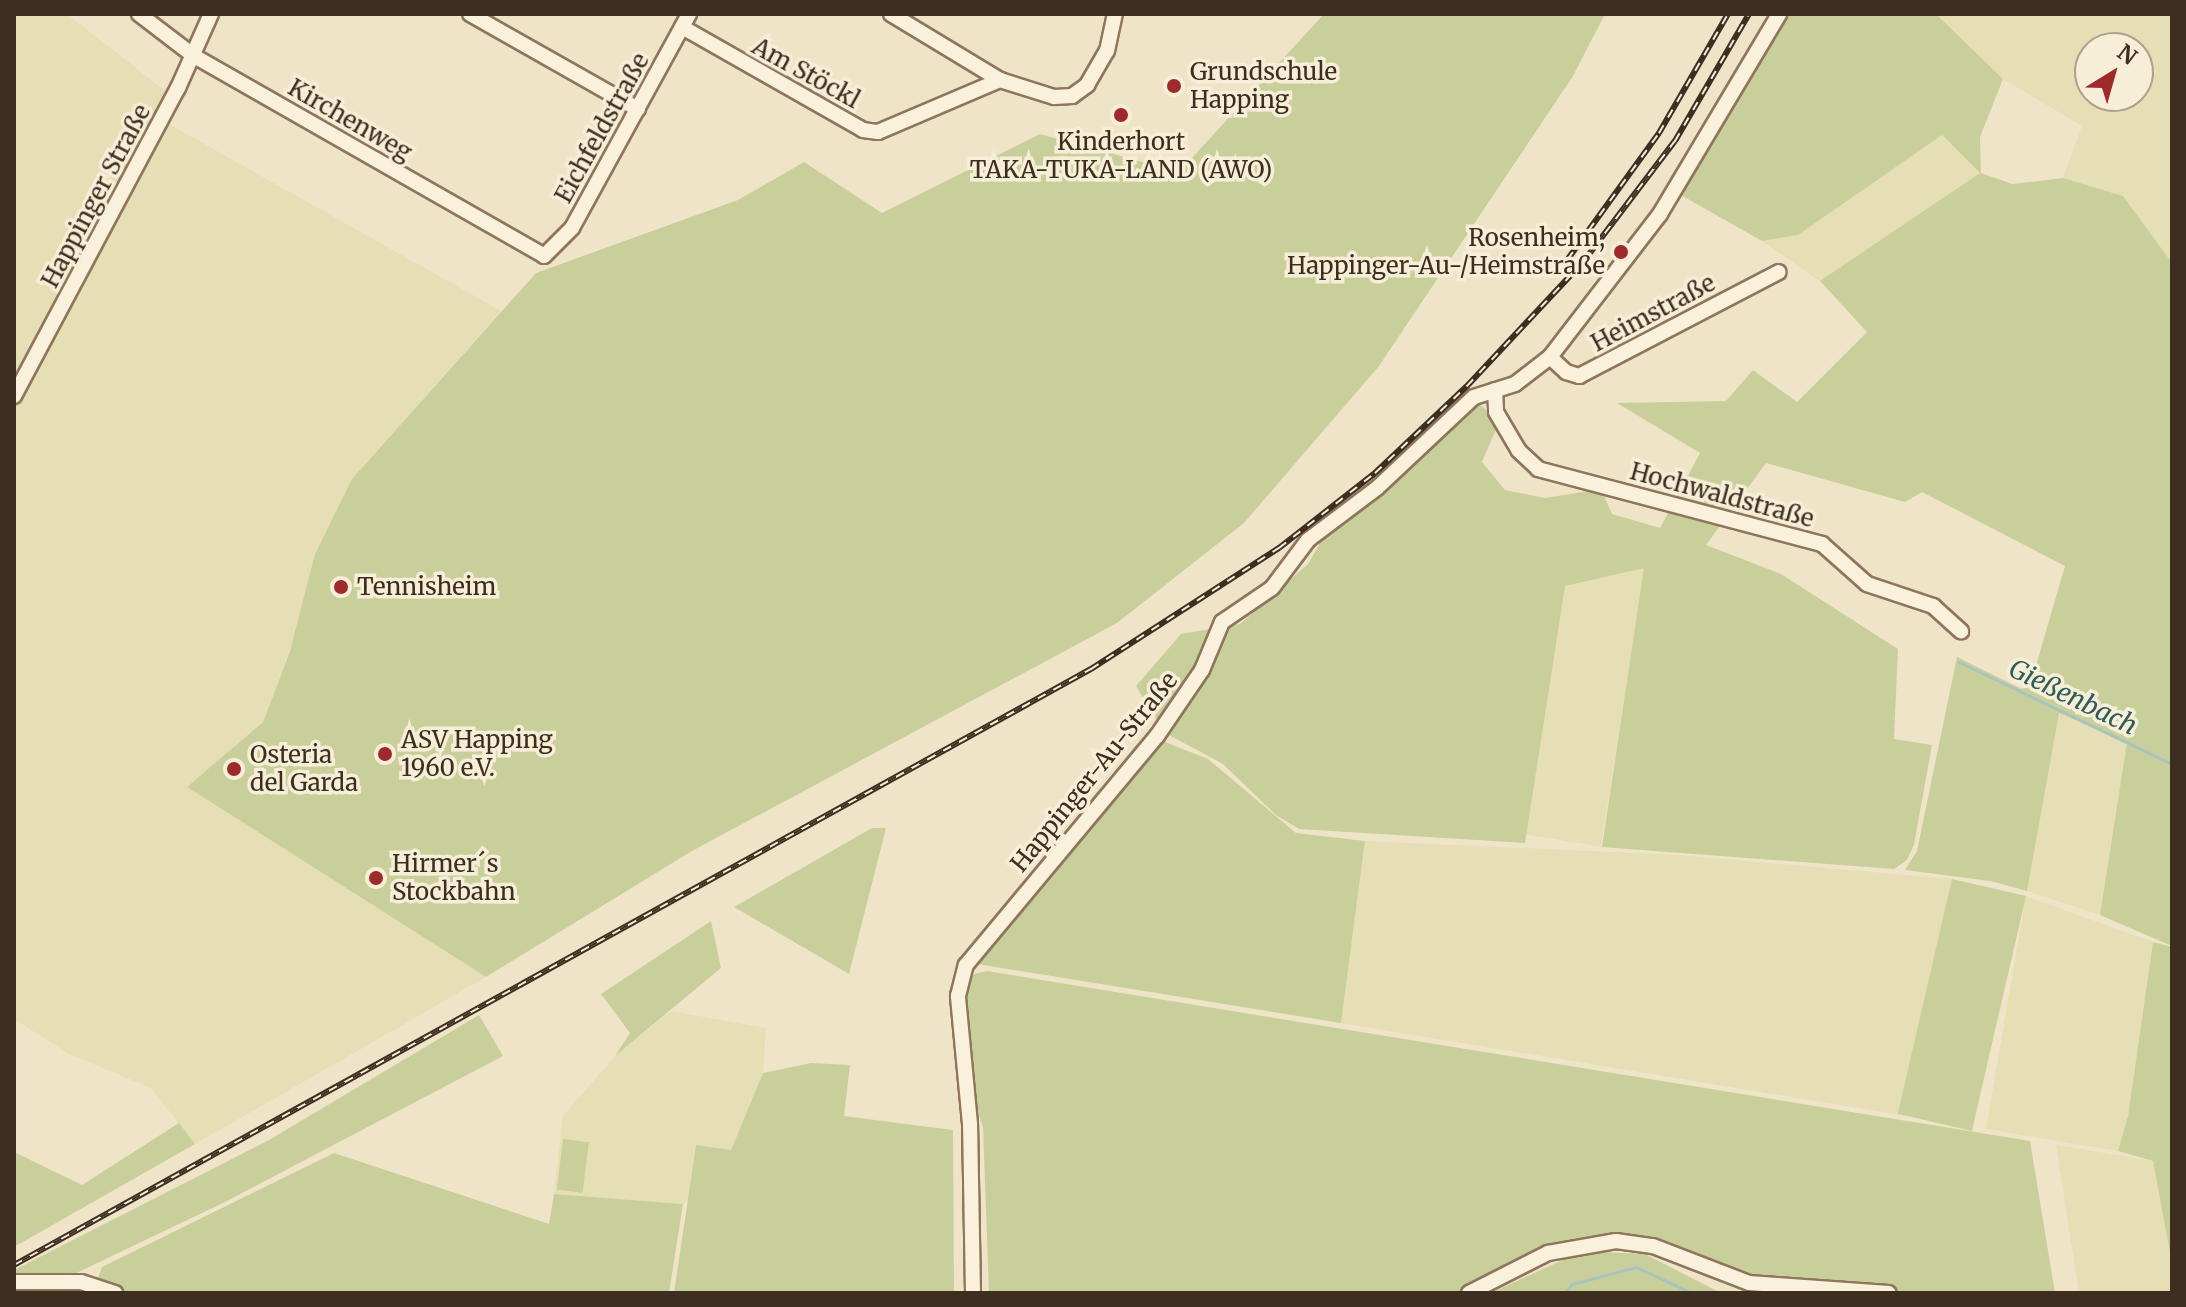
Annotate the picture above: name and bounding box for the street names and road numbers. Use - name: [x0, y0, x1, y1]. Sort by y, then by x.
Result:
- street label: Am Stöckl: [747, 32, 865, 114]
- street label: Eichfeldstraße: [549, 48, 655, 208]
- street label: Kirchenweg: [283, 73, 417, 167]
- street label: Happinger Straße: [36, 99, 156, 293]
- street label: Heimstraße: [1586, 268, 1720, 358]
- street label: Hochwaldstraße: [1627, 457, 1817, 533]
- street label: Happinger-Au-Straße: [1005, 666, 1183, 878]

